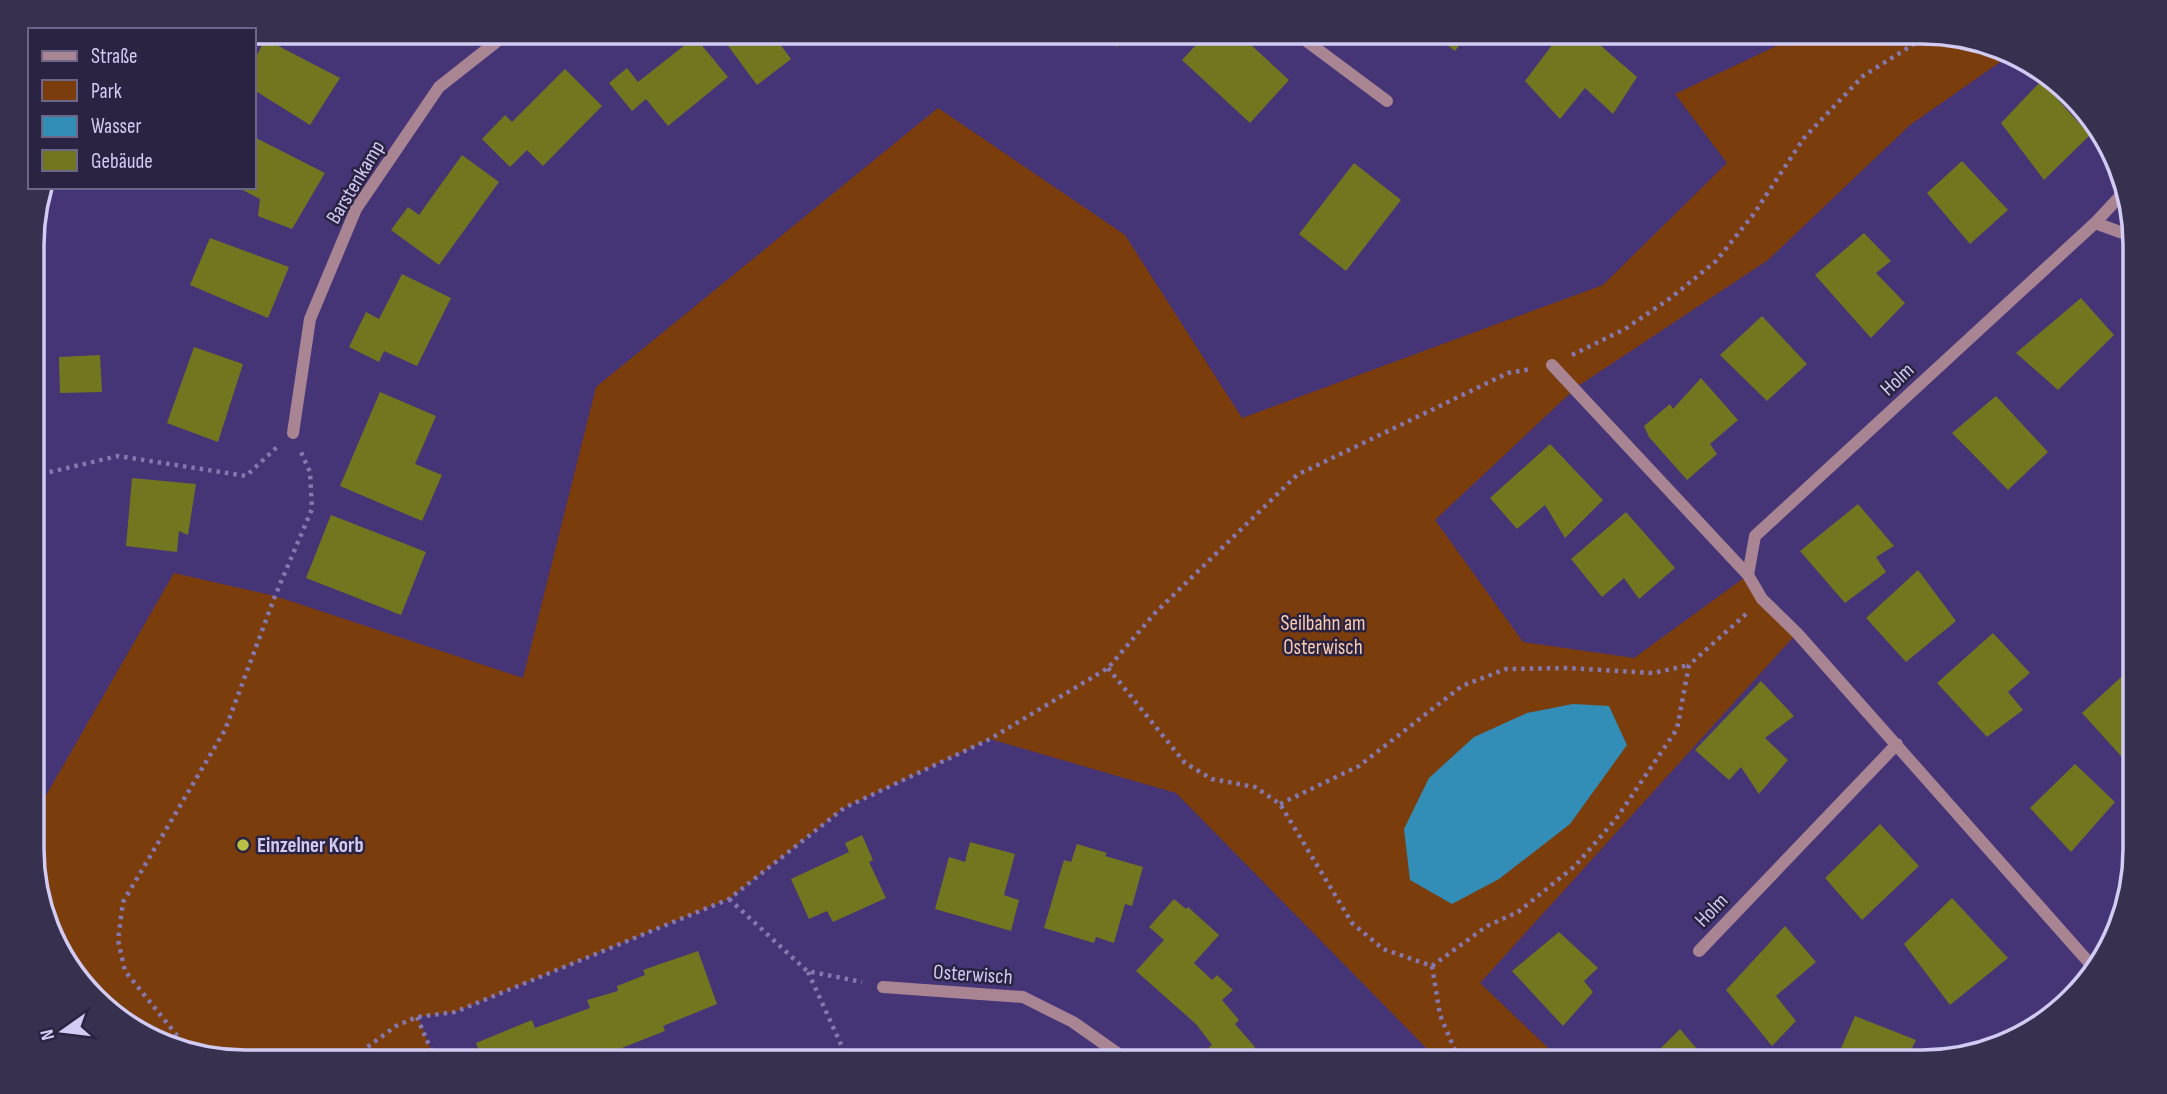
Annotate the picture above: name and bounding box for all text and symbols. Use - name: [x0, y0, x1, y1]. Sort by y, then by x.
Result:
- legend: [28, 28, 256, 189]
- text: Straße: [91, 44, 137, 69]
- text: Park: [91, 79, 122, 104]
- text: Wasser: [91, 114, 142, 139]
- street label: Barstenkamp: [321, 136, 390, 228]
- text: Gebäude: [91, 149, 153, 174]
- street label: Holm: [1875, 358, 1919, 401]
- park label: Seilbahn am Osterwisch: [1281, 611, 1365, 660]
- place label: Einzelner Korb: [257, 833, 364, 858]
- marker: Einzelner Korb: [235, 837, 251, 853]
- street label: Holm: [1690, 888, 1733, 932]
- street label: Osterwisch: [932, 959, 1014, 990]
- north arrow: [28, 996, 98, 1066]
- text: N: [36, 1027, 60, 1042]

